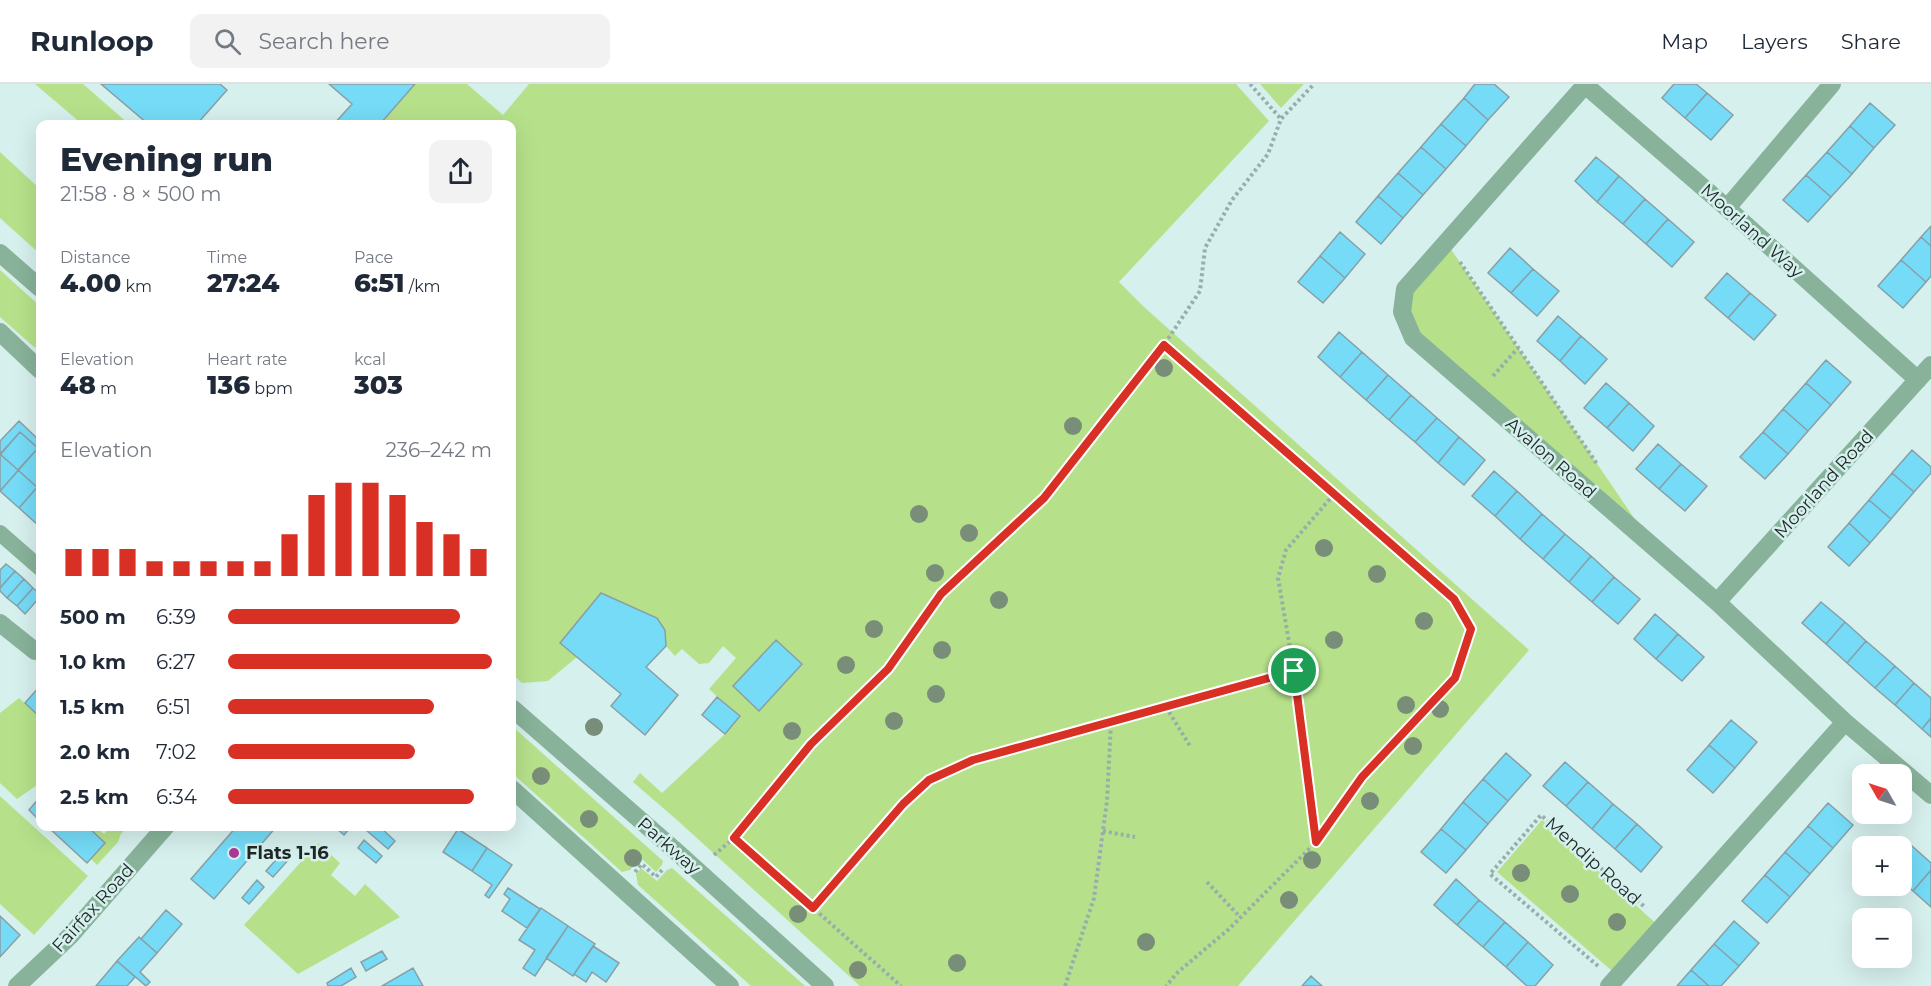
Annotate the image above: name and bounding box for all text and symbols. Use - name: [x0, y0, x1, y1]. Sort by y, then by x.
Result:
- search box: [190, 14, 610, 68]
- text: Runloop: [30, 24, 154, 58]
- icon: search: [211, 25, 244, 58]
- text: Search here: [259, 28, 389, 55]
- text: Map: [1661, 29, 1708, 54]
- text: Layers: [1741, 29, 1808, 54]
- text: Share: [1841, 29, 1901, 54]
- text: Evening run: [60, 139, 273, 179]
- button: share: [429, 140, 492, 203]
- street label: Moorland Way: [1696, 179, 1808, 283]
- text: 21:58 · 8 × 500 m: [60, 182, 221, 206]
- text: Distance: [60, 248, 130, 267]
- text: Time: [207, 248, 247, 267]
- text: Pace: [354, 248, 393, 267]
- text: 4.00: [60, 267, 121, 299]
- text: 27:24: [207, 267, 279, 299]
- text: 6:51: [354, 267, 405, 299]
- text: km: [121, 277, 152, 296]
- text: /km: [405, 277, 441, 296]
- text: Elevation: [60, 350, 134, 369]
- text: Heart rate: [207, 350, 287, 369]
- text: kcal: [354, 350, 386, 369]
- text: 48: [60, 369, 96, 401]
- text: 136: [207, 369, 250, 401]
- text: 303: [354, 369, 403, 401]
- text: m: [96, 379, 117, 398]
- text: bpm: [250, 379, 293, 398]
- street label: Avalon Road: [1501, 413, 1601, 503]
- street label: Moorland Road: [1770, 425, 1878, 543]
- text: Elevation: [60, 438, 152, 462]
- text: 236–242 m: [385, 438, 492, 462]
- text: 500 m: [60, 605, 126, 629]
- text: 6:39: [156, 605, 196, 629]
- pin: [1268, 645, 1319, 696]
- text: 1.0 km: [60, 650, 126, 674]
- text: 6:27: [156, 650, 196, 674]
- icon: arrive: [1277, 654, 1310, 687]
- text: 1.5 km: [60, 695, 125, 719]
- text: 6:51: [156, 695, 191, 719]
- text: 2.0 km: [60, 740, 130, 764]
- text: 7:02: [156, 740, 196, 764]
- north arrow: [1852, 764, 1912, 824]
- map controls: [1852, 764, 1912, 968]
- text: 2.5 km: [60, 785, 129, 809]
- text: 6:34: [156, 785, 197, 809]
- street label: Mendip Road: [1541, 812, 1645, 910]
- street label: Parkway: [633, 813, 705, 879]
- button: +: [1852, 836, 1912, 896]
- place label: Flats 1-16: [246, 842, 329, 864]
- marker: Flats 1-16: [227, 846, 241, 860]
- street label: Fairfax Road: [47, 859, 139, 957]
- button: −: [1852, 908, 1912, 968]

